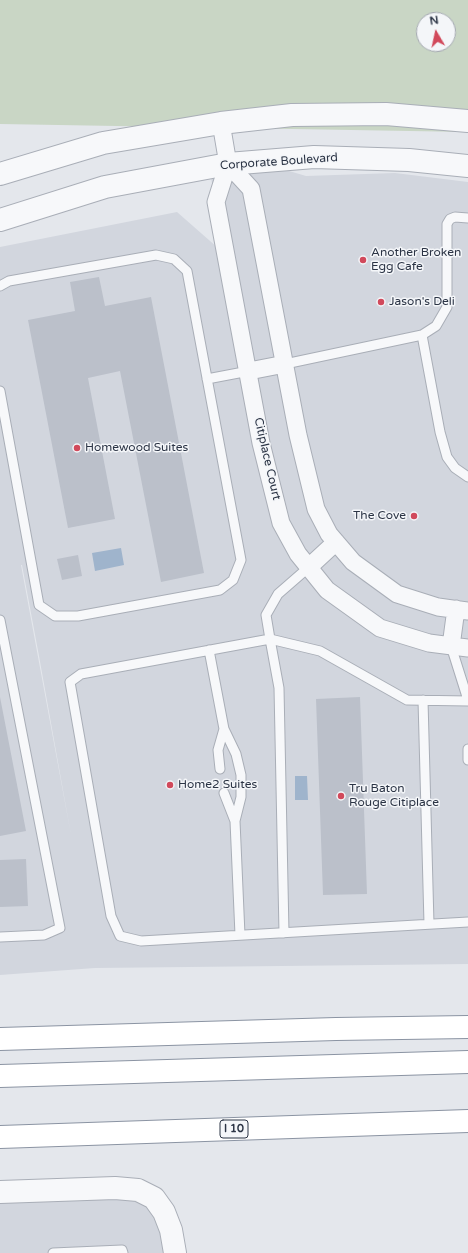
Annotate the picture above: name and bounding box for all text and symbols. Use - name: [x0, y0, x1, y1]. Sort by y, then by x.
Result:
- north arrow: [416, 12, 456, 52]
- text: N: [429, 14, 440, 28]
- street label: Corporate Boulevard: [220, 151, 338, 173]
- place label: Another Broken Egg Cafe: [371, 246, 461, 274]
- marker: Another Broken Egg Cafe: [358, 255, 368, 265]
- place label: Jason's Deli: [389, 295, 455, 309]
- marker: Jason's Deli: [376, 297, 386, 307]
- street label: Citiplace Court: [250, 416, 284, 502]
- place label: Homewood Suites: [85, 441, 188, 455]
- marker: Homewood Suites: [72, 443, 82, 453]
- place label: The Cove: [353, 509, 406, 523]
- marker: The Cove: [409, 511, 419, 521]
- place label: Home2 Suites: [178, 778, 257, 792]
- marker: Home2 Suites: [165, 780, 175, 790]
- place label: Tru Baton Rouge Citiplace: [349, 782, 439, 810]
- marker: Tru Baton Rouge Citiplace: [336, 791, 346, 801]
- road number: I 10: [220, 1120, 248, 1138]

